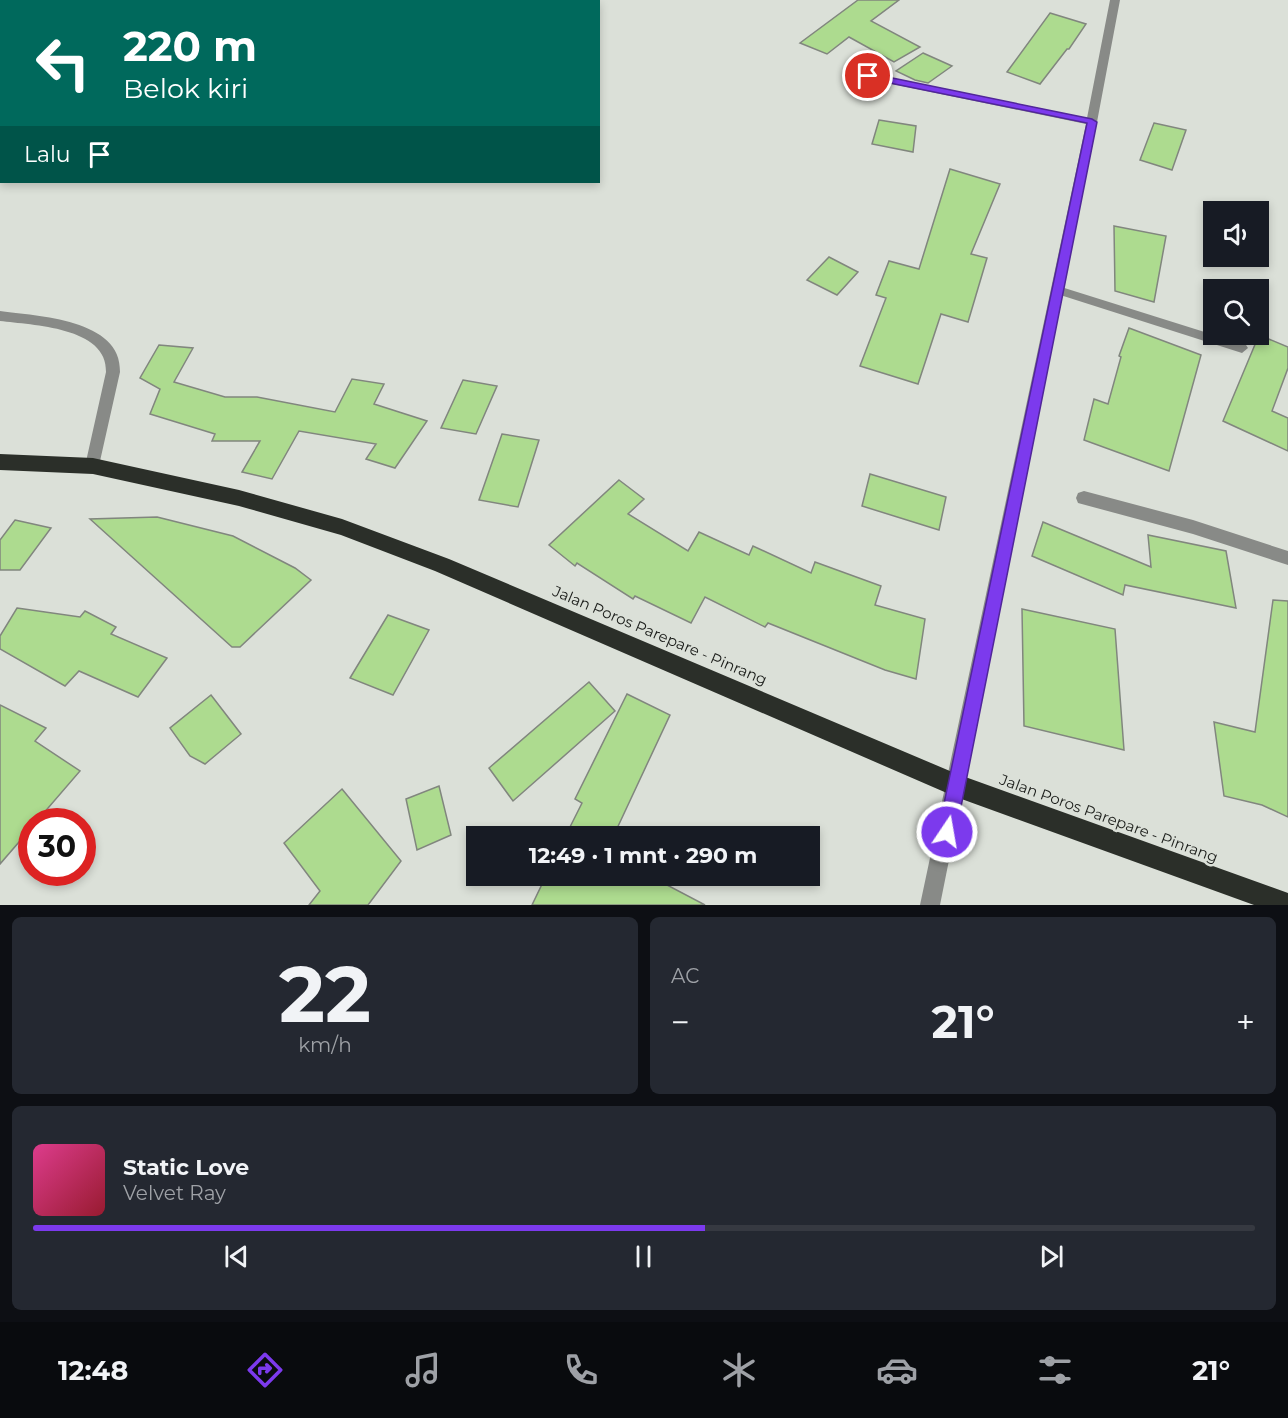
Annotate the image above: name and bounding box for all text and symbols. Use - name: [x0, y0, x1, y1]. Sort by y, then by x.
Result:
- text: 220 m: [123, 20, 257, 72]
- icon: left: [24, 24, 102, 102]
- pin: [842, 50, 893, 101]
- icon: arrive: [851, 59, 884, 92]
- text: Belok kiri: [123, 72, 248, 105]
- icon: arrive: [83, 138, 116, 171]
- text: Lalu: [24, 141, 71, 168]
- map controls: [1203, 201, 1269, 345]
- button: sound: [1203, 201, 1269, 267]
- button: search: [1203, 279, 1269, 345]
- street label: Jalan Poros Parepare - Pinrang: [549, 581, 770, 689]
- street label: Jalan Poros Parepare - Pinrang: [996, 769, 1221, 866]
- position arrow: [915, 800, 979, 864]
- speed limit sign: 30: [18, 808, 96, 886]
- text: 12:49 · 1 mnt · 290 m: [529, 842, 757, 869]
- text: 22: [279, 946, 371, 1042]
- text: AC: [671, 964, 699, 988]
- text: 21°: [931, 994, 995, 1049]
- text: −: [671, 1002, 690, 1042]
- text: +: [1236, 1002, 1255, 1042]
- text: km/h: [298, 1033, 352, 1057]
- text: Static Love: [123, 1154, 249, 1181]
- text: Velvet Ray: [123, 1181, 226, 1205]
- icon: previous: [220, 1240, 253, 1273]
- icon: pause: [627, 1240, 660, 1273]
- icon: next: [1035, 1240, 1068, 1273]
- icon: directions: [244, 1349, 286, 1391]
- icon: music: [402, 1349, 444, 1391]
- icon: phone: [560, 1349, 602, 1391]
- icon: climate: [718, 1349, 760, 1391]
- icon: car: [876, 1349, 918, 1391]
- icon: filters: [1034, 1349, 1076, 1391]
- text: 12:48: [58, 1354, 128, 1387]
- text: 21°: [1192, 1354, 1230, 1387]

